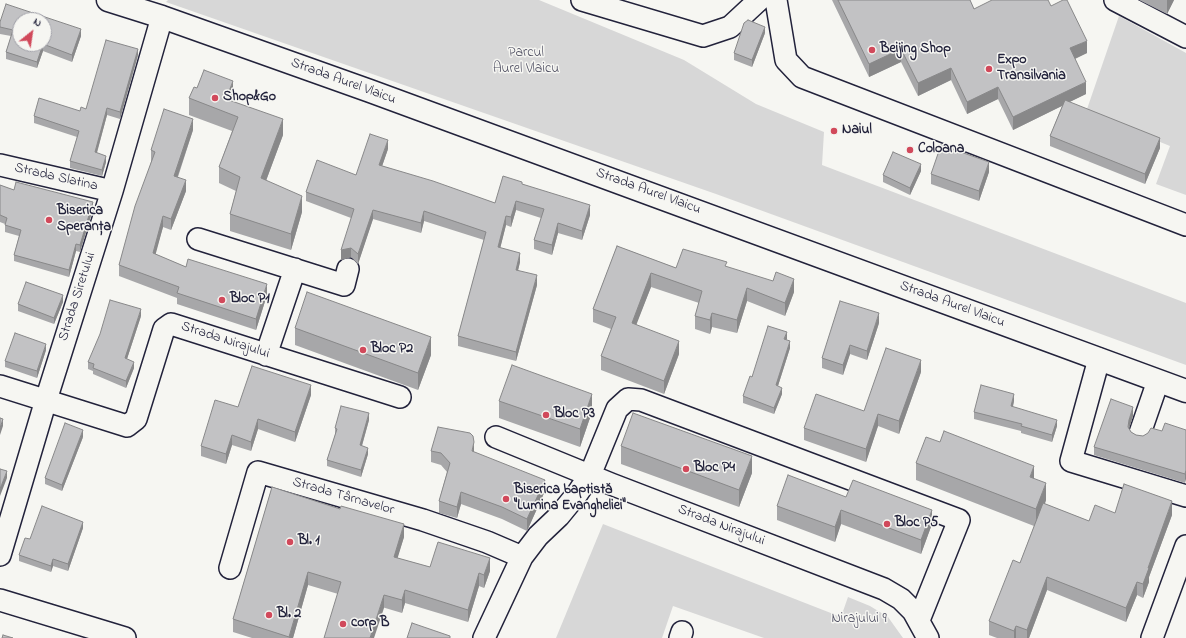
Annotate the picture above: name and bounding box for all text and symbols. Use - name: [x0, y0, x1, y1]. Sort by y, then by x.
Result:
- north arrow: [12, 12, 52, 52]
- text: N: [30, 14, 45, 31]
- place label: Beijing Shop: [880, 42, 951, 58]
- marker: Beijing Shop: [867, 45, 877, 55]
- park label: Parcul Aurel Vlaicu: [493, 46, 559, 78]
- place label: Expo Transilvania: [997, 53, 1066, 86]
- street label: Strada Aurel Vlaicu: [288, 55, 398, 109]
- marker: Expo Transilvania: [984, 64, 994, 74]
- place label: Shop&Go: [223, 90, 276, 106]
- marker: Shop&Go: [210, 93, 220, 103]
- place label: Naiul: [842, 123, 872, 139]
- marker: Naiul: [829, 126, 839, 136]
- place label: Coloana: [918, 142, 964, 158]
- marker: Coloana: [905, 145, 915, 155]
- street label: Strada Slatina: [13, 160, 99, 196]
- street label: Strada Aurel Vlaicu: [593, 165, 703, 219]
- place label: Biserica Speranța: [57, 204, 111, 236]
- marker: Biserica Speranța: [44, 215, 54, 225]
- street label: Strada Siretului: [56, 251, 100, 343]
- street label: Strada Aurel Vlaicu: [897, 278, 1007, 332]
- place label: Bloc P1: [230, 292, 270, 308]
- marker: Bloc P1: [217, 295, 227, 305]
- street label: Strada Nirajului: [179, 319, 271, 363]
- place label: Bloc P2: [371, 342, 413, 358]
- marker: Bloc P2: [358, 345, 368, 355]
- place label: Bloc P3: [554, 407, 595, 423]
- marker: Bloc P3: [541, 410, 551, 420]
- place label: Bloc P4: [694, 461, 735, 477]
- marker: Bloc P4: [681, 464, 691, 474]
- street label: Strada Târnavelor: [290, 474, 396, 520]
- place label: Biserica baptistă "Lumina Evangheliei": [514, 483, 626, 516]
- marker: Biserica baptistă "Lumina Evangheliei": [501, 494, 511, 504]
- street label: Strada Nirajului: [675, 502, 767, 550]
- place label: Bloc P5: [895, 516, 938, 532]
- marker: Bloc P5: [882, 519, 892, 529]
- place label: Bl. 1: [298, 534, 320, 550]
- marker: Bl. 1: [285, 537, 295, 547]
- place label: Bl. 2: [277, 607, 301, 623]
- marker: Bl. 2: [264, 610, 274, 620]
- park label: Nirajului 9: [831, 612, 887, 628]
- place label: corp B: [351, 616, 389, 632]
- marker: corp B: [338, 619, 348, 629]

